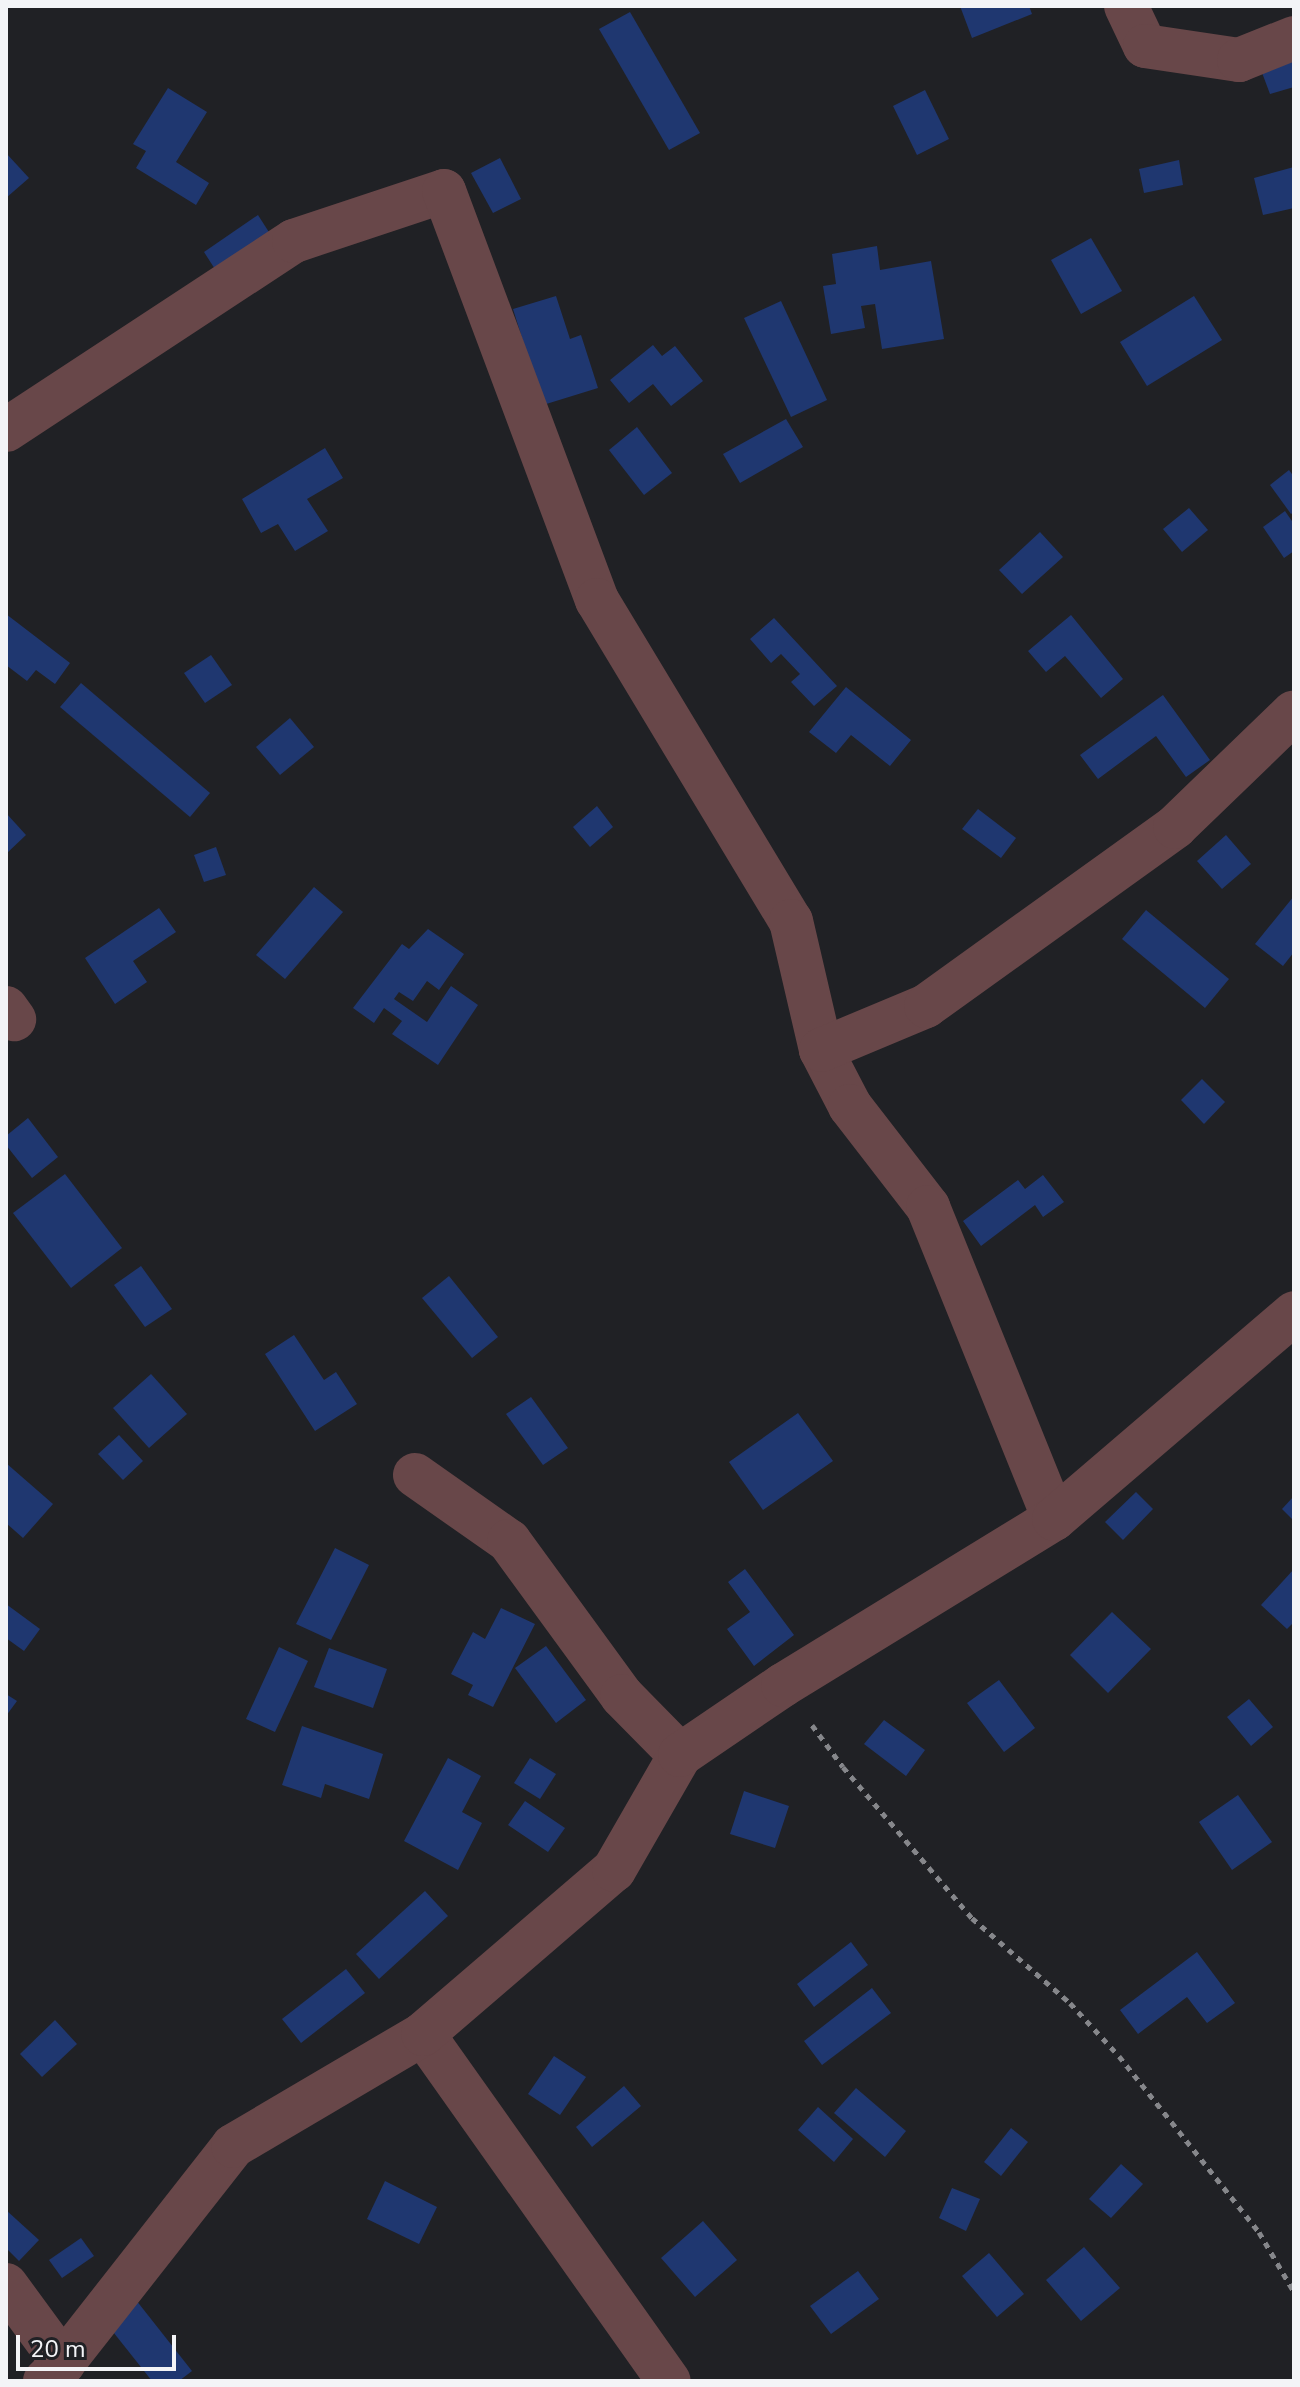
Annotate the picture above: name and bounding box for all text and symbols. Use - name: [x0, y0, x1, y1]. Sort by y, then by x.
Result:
- scale bar: [20, 2319, 180, 2369]
- text: 20 m: [30, 2333, 86, 2365]

